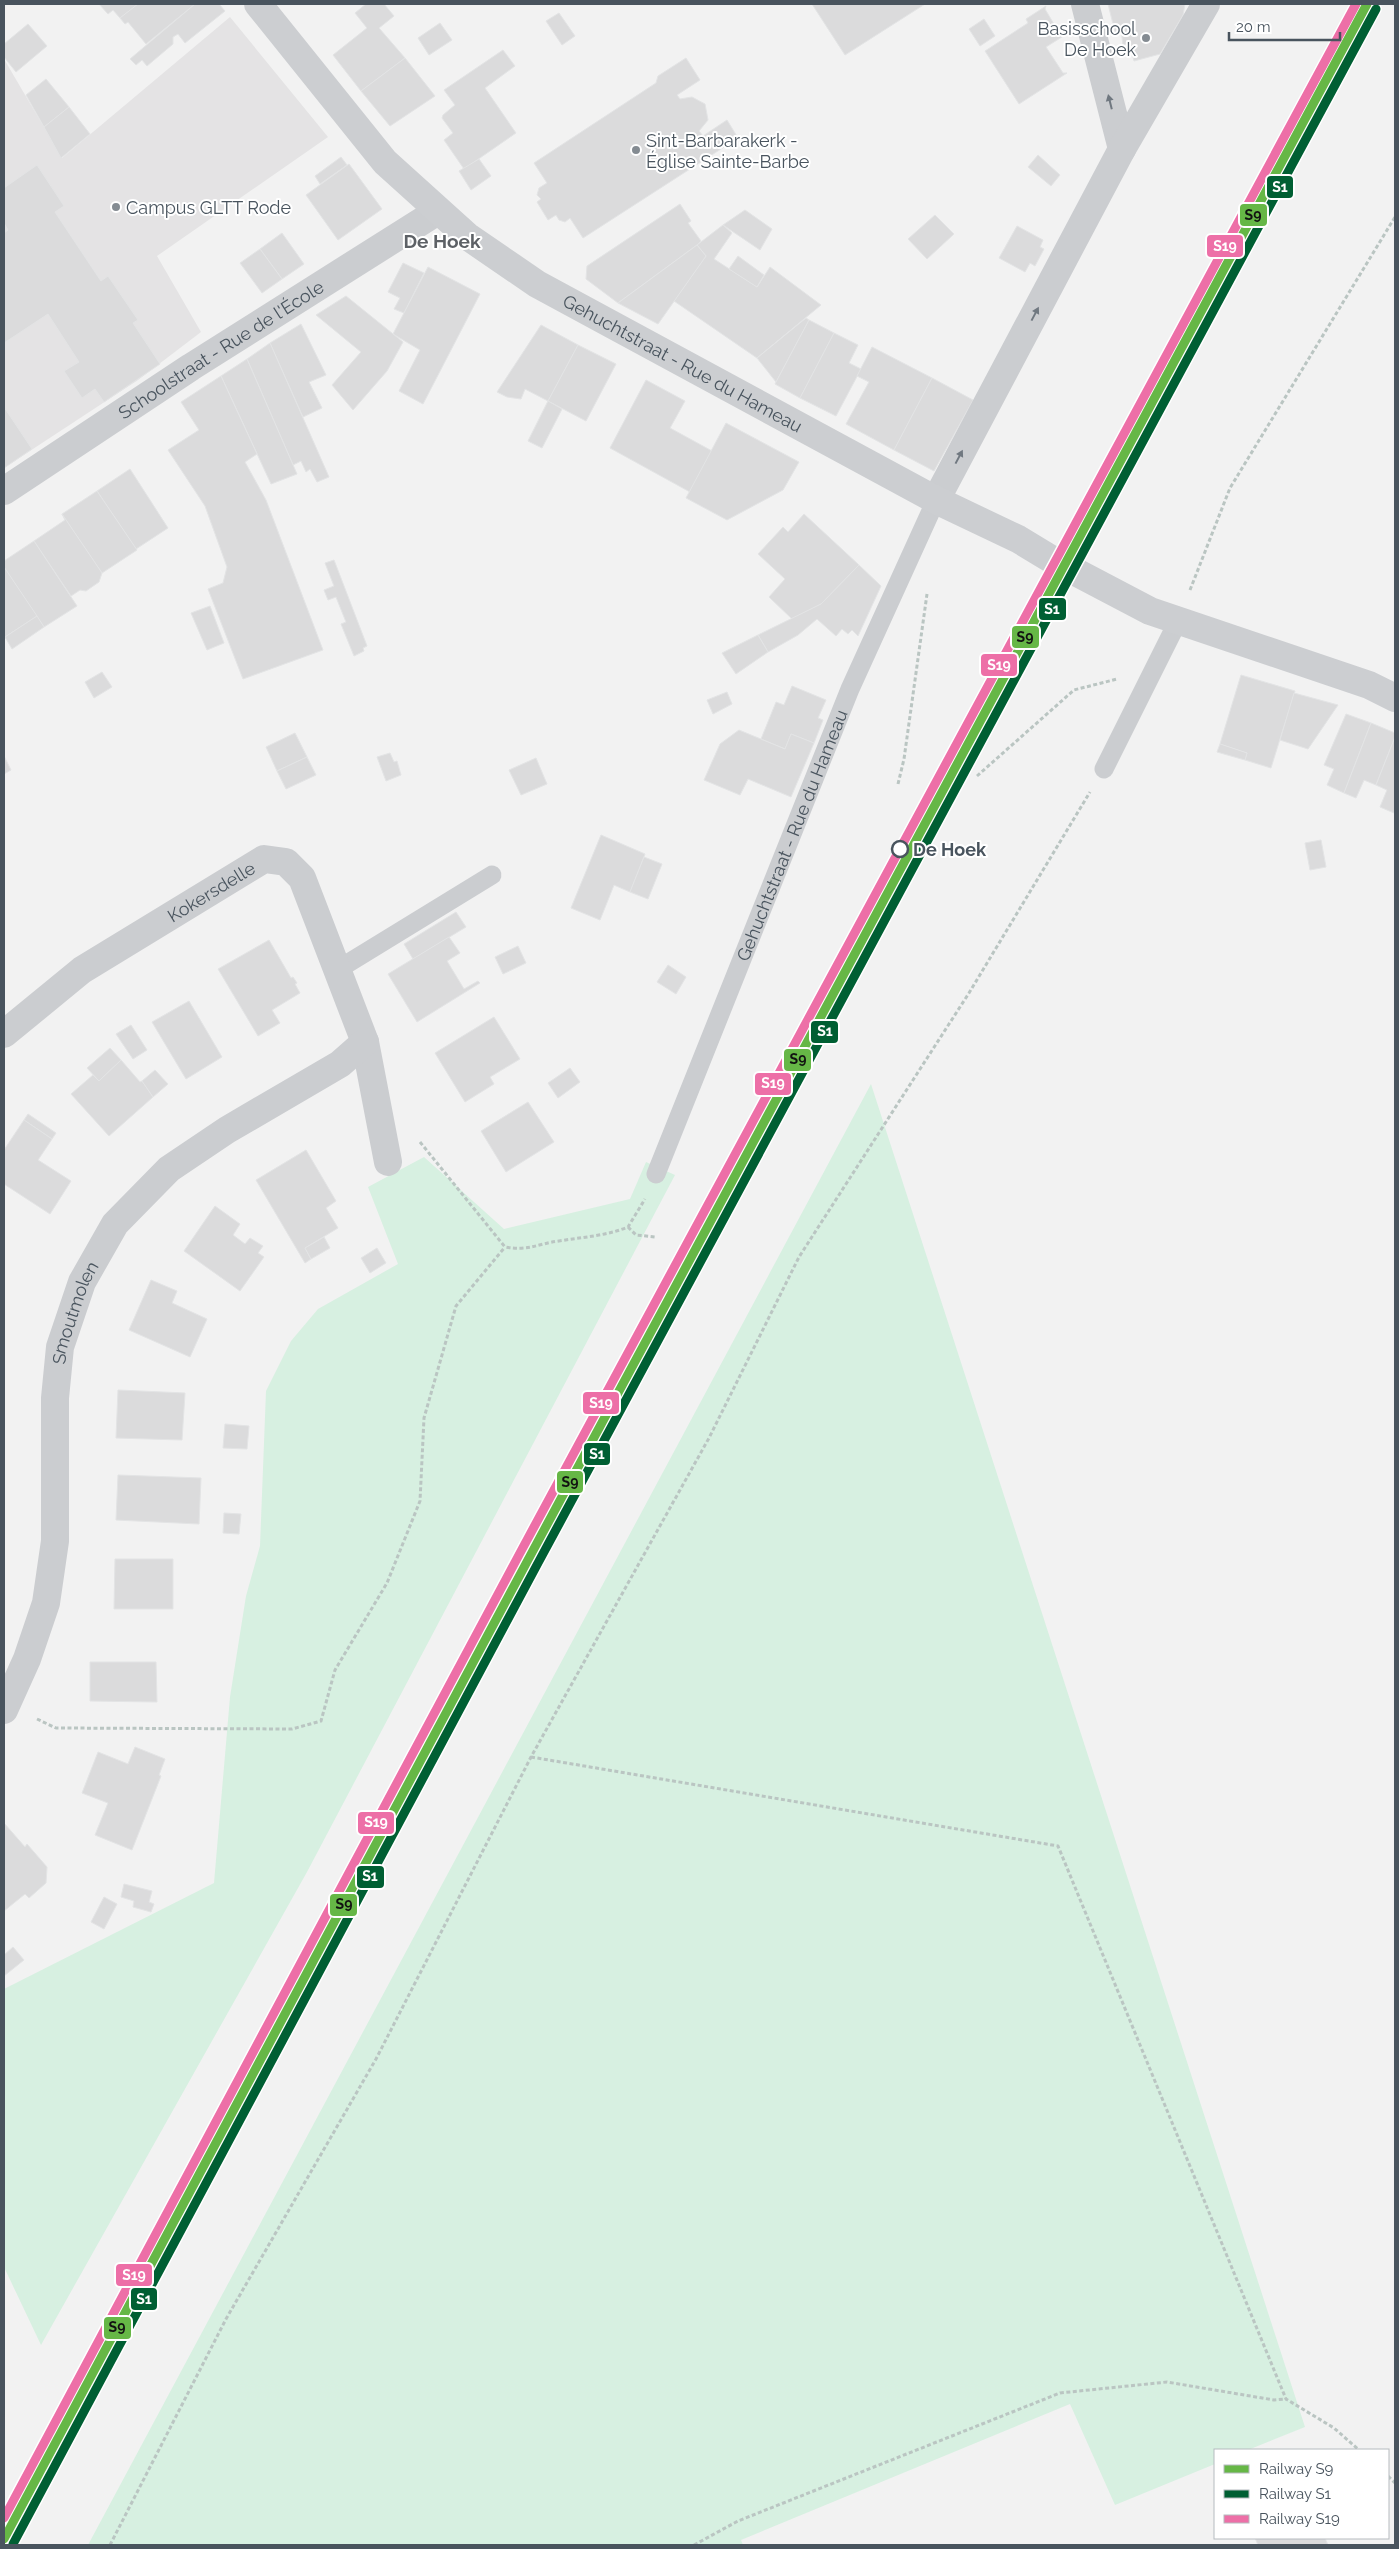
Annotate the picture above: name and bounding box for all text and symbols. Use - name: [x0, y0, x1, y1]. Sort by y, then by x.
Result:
- scale bar: [1229, 10, 1340, 42]
- place label: Basisschool De Hoek: [1038, 18, 1136, 60]
- text: 20 m: [1236, 18, 1271, 36]
- marker: Basisschool De Hoek: [1140, 32, 1152, 44]
- one-way arrow: [1106, 95, 1114, 110]
- place label: Sint-Barbarakerk - Église Sainte-Barbe: [646, 130, 810, 172]
- marker: Sint-Barbarakerk - Église Sainte-Barbe: [630, 144, 642, 156]
- line badge: S1: [1266, 175, 1294, 199]
- text: S1: [1272, 179, 1288, 195]
- place label: Campus GLTT Rode: [126, 197, 292, 218]
- marker: Campus GLTT Rode: [110, 201, 122, 213]
- line badge: S9: [1239, 203, 1268, 227]
- text: S9: [1245, 207, 1261, 223]
- district label: De Hoek: [403, 230, 481, 252]
- line badge: S19: [1206, 234, 1244, 258]
- text: S19: [1213, 238, 1237, 254]
- street label: Schoolstraat - Rue de l'École: [114, 275, 328, 423]
- street label: Gehuchtstraat - Rue du Hameau: [560, 290, 806, 436]
- one-way arrow: [1031, 307, 1039, 321]
- one-way arrow: [955, 450, 963, 465]
- line badge: S1: [1038, 597, 1067, 621]
- text: S1: [1044, 601, 1060, 617]
- line badge: S9: [1011, 625, 1040, 649]
- text: S9: [1017, 629, 1033, 645]
- line badge: S19: [980, 653, 1018, 677]
- text: S19: [987, 657, 1011, 673]
- street label: Gehuchtstraat - Rue du Hameau: [732, 706, 851, 964]
- place label: De Hoek: [913, 839, 987, 860]
- marker: De Hoek: [891, 840, 909, 858]
- street label: Kokersdelle: [163, 856, 259, 926]
- line badge: S1: [810, 1020, 839, 1044]
- text: S1: [817, 1023, 833, 1039]
- line badge: S9: [783, 1048, 812, 1072]
- text: S9: [790, 1051, 806, 1067]
- line badge: S19: [754, 1072, 792, 1096]
- text: S19: [761, 1075, 785, 1091]
- street label: Smoutmolen: [48, 1257, 102, 1365]
- line badge: S19: [582, 1391, 620, 1415]
- text: S19: [589, 1395, 613, 1411]
- line badge: S1: [583, 1442, 611, 1466]
- text: S1: [589, 1446, 605, 1462]
- line badge: S9: [556, 1470, 584, 1494]
- text: S9: [562, 1474, 578, 1490]
- line badge: S19: [357, 1811, 395, 1835]
- text: S19: [364, 1814, 388, 1830]
- line badge: S1: [356, 1865, 385, 1889]
- text: S1: [362, 1868, 378, 1884]
- line badge: S9: [329, 1893, 358, 1917]
- text: S9: [336, 1896, 352, 1912]
- line badge: S19: [115, 2263, 153, 2287]
- text: S19: [122, 2267, 146, 2283]
- line badge: S1: [130, 2287, 158, 2311]
- text: S1: [136, 2291, 152, 2307]
- line badge: S9: [103, 2316, 132, 2340]
- text: S9: [109, 2319, 125, 2335]
- legend: [1214, 2449, 1389, 2539]
- text: Railway S9: [1259, 2460, 1334, 2478]
- text: Railway S1: [1259, 2485, 1332, 2503]
- text: Railway S19: [1259, 2510, 1340, 2528]

